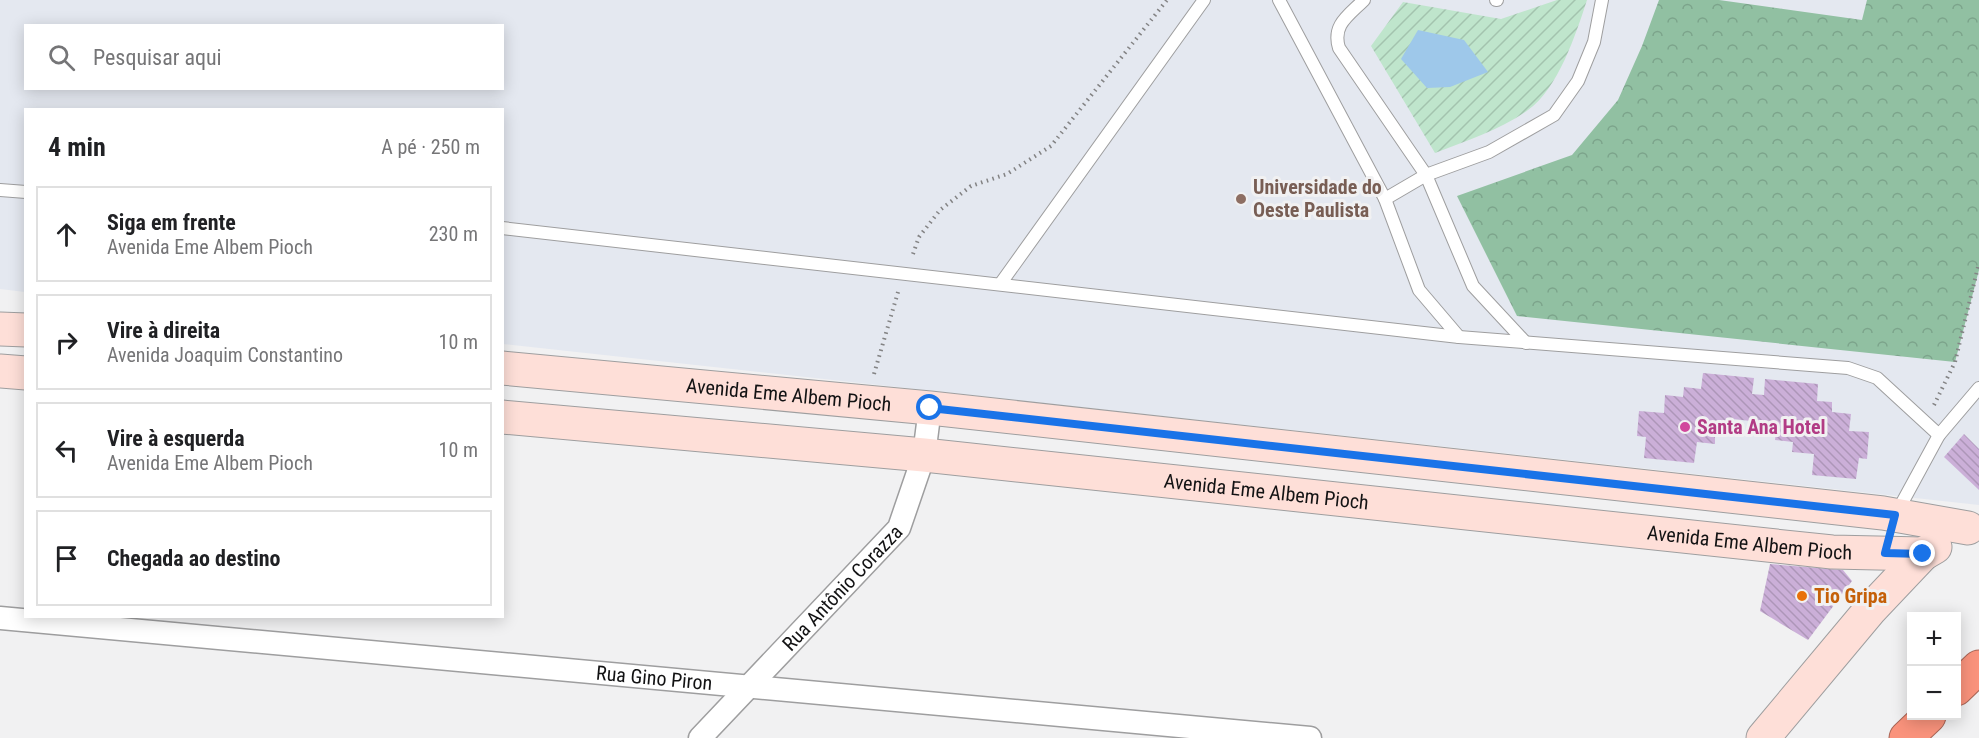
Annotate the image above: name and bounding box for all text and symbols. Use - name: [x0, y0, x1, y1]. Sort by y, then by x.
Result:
- search box: [24, 24, 504, 90]
- icon: search: [45, 41, 78, 74]
- text: Pesquisar aqui: [93, 45, 222, 70]
- text: 4 min: [48, 132, 106, 162]
- text: A pé · 250 m: [381, 135, 480, 159]
- place label: Universidade do Oeste Paulista: [1253, 175, 1382, 222]
- marker: Universidade do Oeste Paulista: [1234, 192, 1248, 206]
- text: Siga em frente: [107, 210, 236, 235]
- icon: ahead: [50, 218, 83, 251]
- text: 230 m: [429, 222, 478, 246]
- text: Avenida Eme Albem Pioch: [107, 235, 313, 259]
- text: Vire à direita: [107, 318, 220, 343]
- icon: right: [50, 326, 83, 359]
- text: 10 m: [439, 330, 478, 354]
- text: Avenida Joaquim Constantino: [107, 343, 343, 367]
- street label: Avenida Eme Albem Pioch: [685, 373, 892, 416]
- route start: [916, 394, 942, 420]
- place label: Santa Ana Hotel: [1697, 415, 1826, 439]
- marker: Santa Ana Hotel: [1678, 420, 1692, 434]
- text: Vire à esquerda: [107, 426, 245, 451]
- icon: left: [50, 434, 83, 467]
- text: 10 m: [439, 438, 478, 462]
- text: Avenida Eme Albem Pioch: [107, 451, 313, 475]
- street label: Avenida Eme Albem Pioch: [1163, 469, 1370, 514]
- street label: Rua Antônio Corazza: [777, 520, 908, 656]
- street label: Avenida Eme Albem Pioch: [1646, 520, 1852, 564]
- route end: [1909, 540, 1935, 566]
- icon: arrive: [50, 542, 83, 575]
- text: Chegada ao destino: [107, 546, 281, 571]
- place label: Tio Gripa: [1814, 584, 1887, 608]
- marker: Tio Gripa: [1795, 589, 1809, 603]
- map controls: [1907, 612, 1961, 720]
- button: +: [1907, 612, 1961, 666]
- street label: Rua Gino Piron: [595, 661, 713, 695]
- button: −: [1907, 666, 1961, 720]

